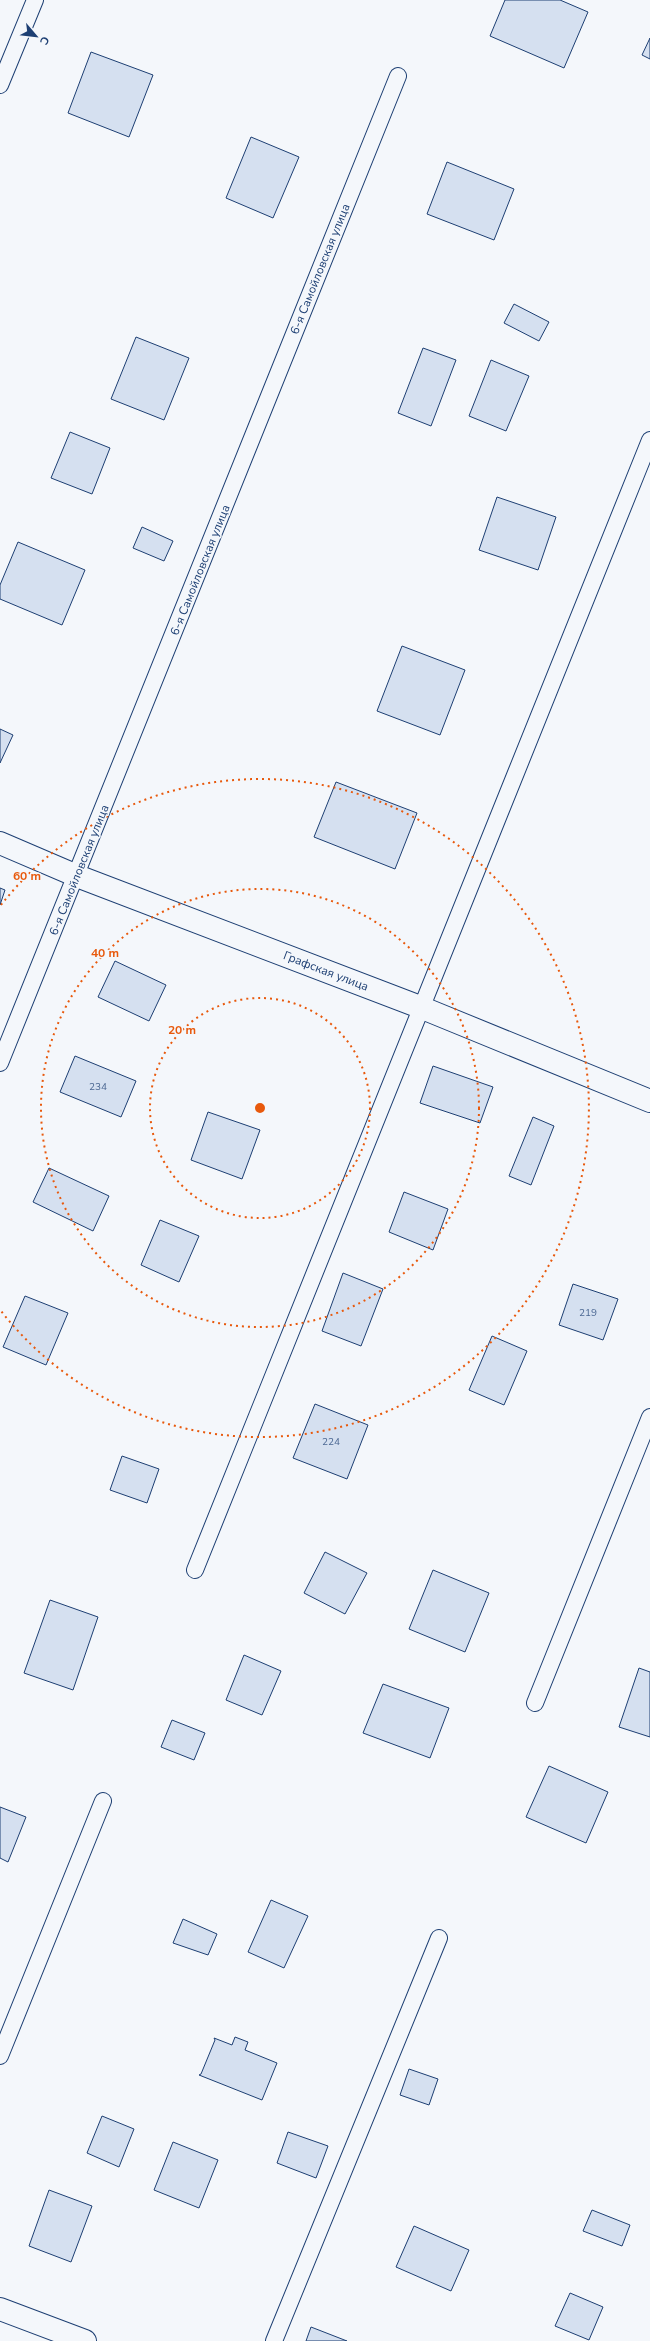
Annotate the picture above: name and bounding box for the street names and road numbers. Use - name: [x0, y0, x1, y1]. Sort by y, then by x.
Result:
- street label: 6-я Самойловская улица: [286, 201, 354, 337]
- street label: 6-я Самойловская улица: [166, 502, 234, 638]
- street label: 6-я Самойловская улица: [45, 802, 113, 938]
- street label: Графская улица: [281, 947, 371, 995]

